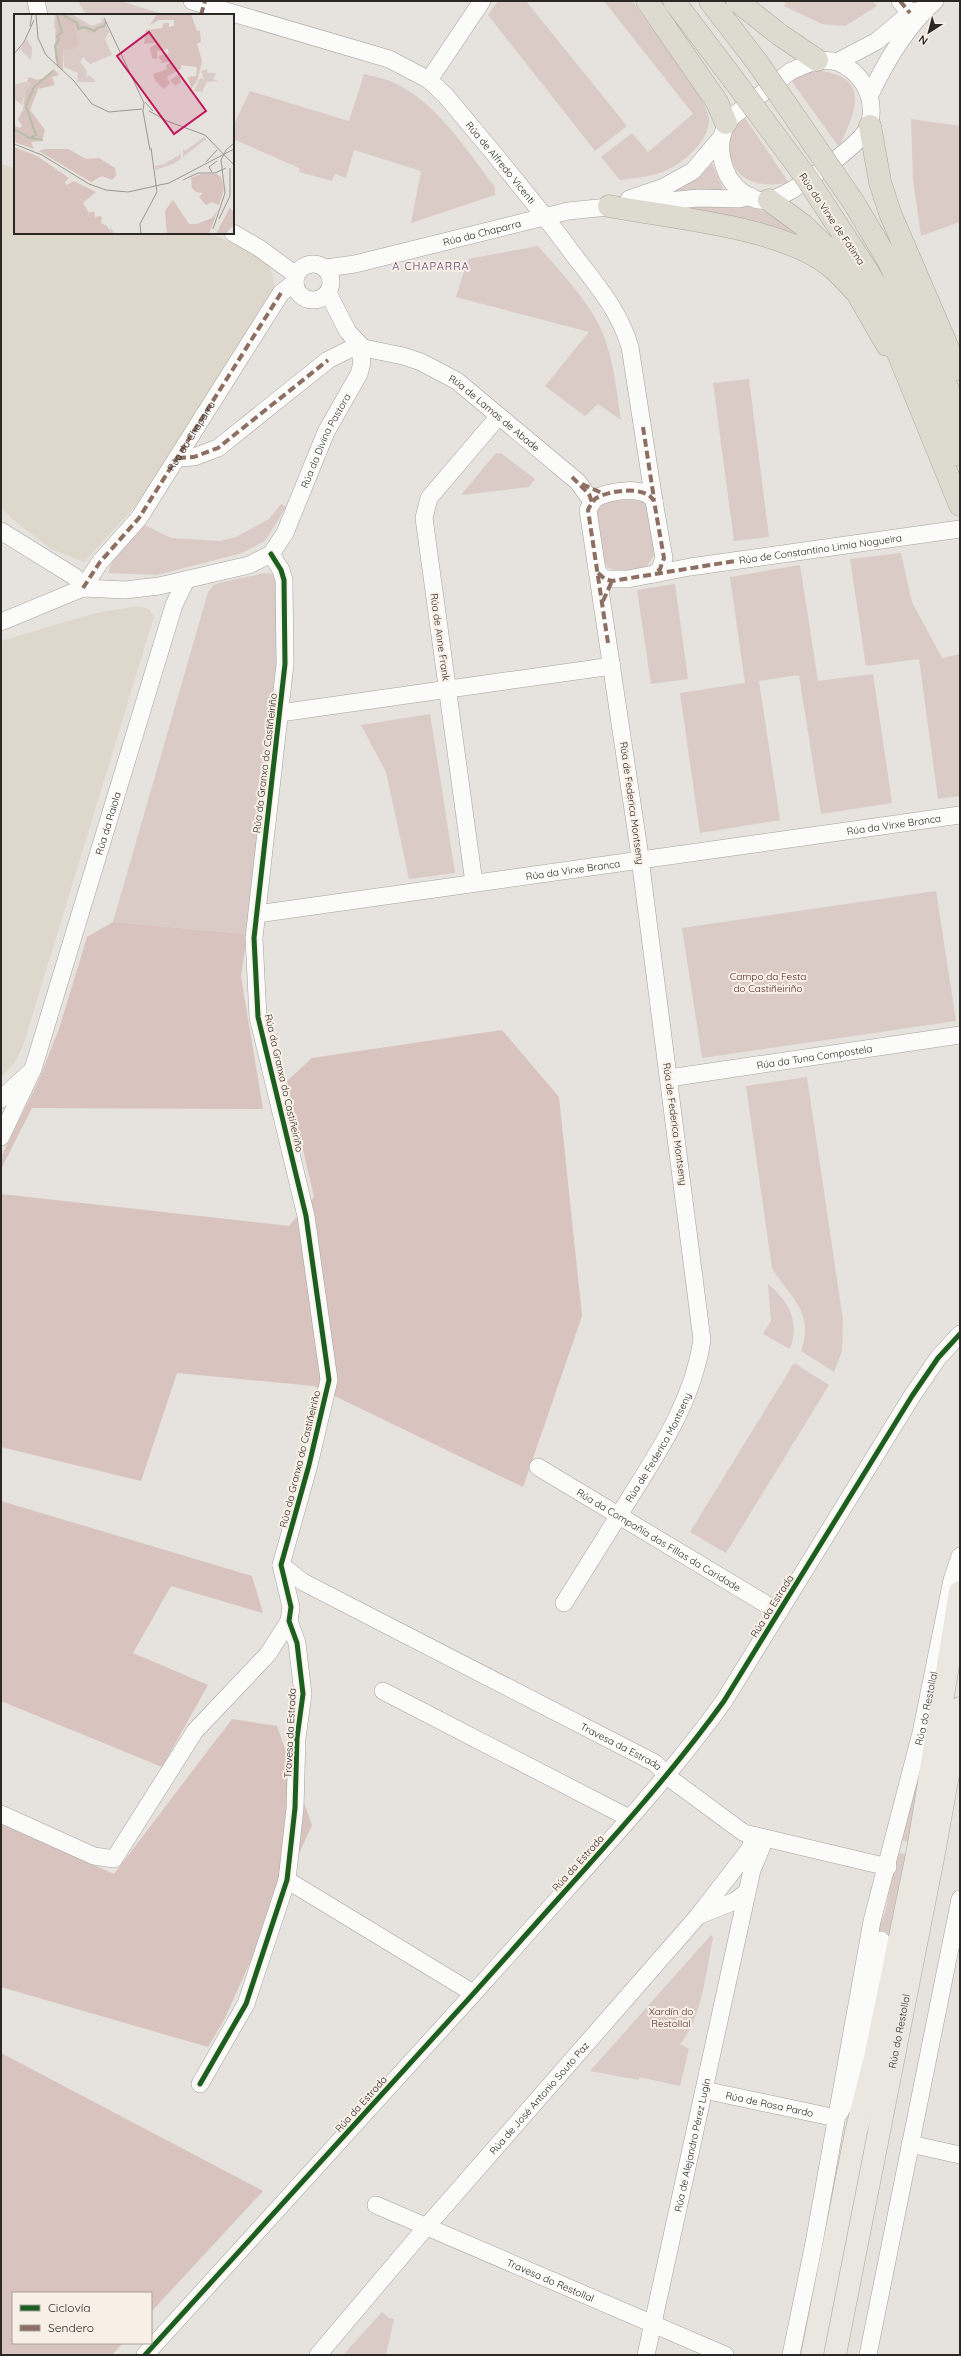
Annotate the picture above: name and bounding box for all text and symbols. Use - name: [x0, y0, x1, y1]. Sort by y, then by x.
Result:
- north arrow: [909, 12, 949, 52]
- inset map: [14, 14, 234, 234]
- text: N: [916, 32, 931, 48]
- street label: Rúa de Alfredo Vicenti: [463, 119, 539, 206]
- street label: Rúa da Virxe de Fátima: [796, 170, 868, 268]
- street label: Rúa da Chaparra: [441, 216, 522, 248]
- district label: A CHAPARRA: [392, 259, 470, 273]
- street label: Rúa de Lamas de Abade: [447, 371, 543, 454]
- street label: Rúa da Divina Pastora: [297, 391, 353, 490]
- street label: Rúa da Chaparra: [164, 399, 218, 473]
- street label: Rúa de Constantino Limia Nogueira: [738, 531, 903, 567]
- street label: Rúa de Anne Frank: [427, 592, 453, 682]
- street label: Rúa da Granxa do Castiñeiriño: [250, 692, 280, 834]
- street label: Rúa de Federica Montseny: [617, 741, 647, 865]
- street label: Rúa da Raiola: [92, 790, 123, 856]
- street label: Rúa da Virxe Branca: [846, 811, 942, 837]
- street label: Rúa da Virxe Branca: [525, 856, 621, 883]
- park label: Campo da Festa do Castiñeiriño: [730, 970, 806, 995]
- street label: Rúa da Granxa do Castiñeiriño: [262, 1013, 306, 1153]
- street label: Rúa da Tuna Compostela: [756, 1042, 873, 1071]
- street label: Rúa de Federica Montseny: [660, 1062, 690, 1186]
- street label: Rúa da Granxa do Castiñeiriño: [277, 1389, 323, 1529]
- street label: Rúa de Federica Montseny: [622, 1391, 694, 1505]
- street label: Rúa da Compañía das Fillas da Caridade: [574, 1485, 744, 1594]
- street label: Rúa da Estrada: [748, 1572, 796, 1640]
- street label: Rúa do Restollal: [912, 1670, 940, 1747]
- street label: Travesa da Estrada: [281, 1688, 299, 1778]
- street label: Travesa da Estrada: [578, 1719, 665, 1773]
- street label: Rúa da Estrada: [549, 1832, 607, 1894]
- street label: Rúa do Restollal: [885, 1993, 913, 2069]
- park label: Xardín do Restollal: [649, 2005, 693, 2030]
- street label: Rúa de José Antonio Souto Paz: [486, 2039, 592, 2157]
- street label: Rúa da Estrada: [332, 2073, 390, 2135]
- street label: Rúa de Alejandro Pérez Lugín: [671, 2077, 713, 2213]
- street label: Rúa de Rosa Pardo: [724, 2088, 815, 2120]
- street label: Travesa do Restollal: [505, 2256, 596, 2305]
- legend: [12, 2292, 152, 2344]
- text: Ciclovía: [48, 2300, 91, 2315]
- text: Sendero: [48, 2320, 94, 2335]

